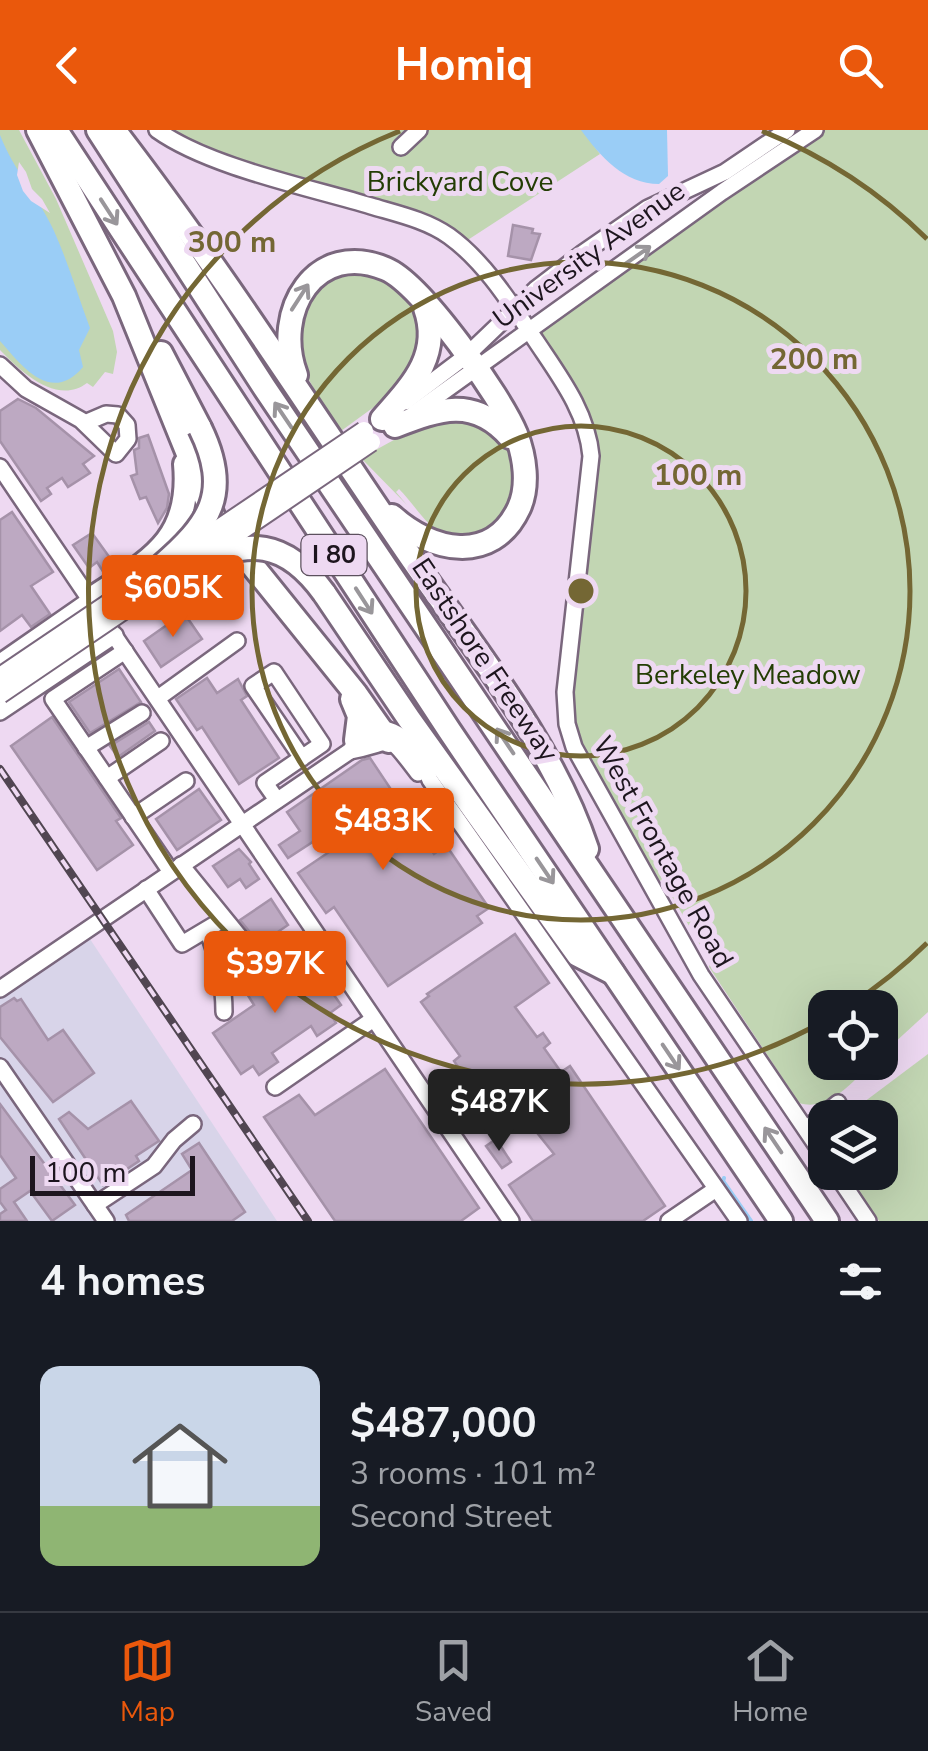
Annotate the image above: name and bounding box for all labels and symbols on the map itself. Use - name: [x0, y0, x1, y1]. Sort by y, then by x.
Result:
- park label: Brickyard Cove: [367, 163, 553, 201]
- street label: University Avenue: [485, 172, 693, 338]
- one-way arrow: [98, 197, 119, 226]
- text: 300 m: [188, 222, 276, 263]
- one-way arrow: [623, 245, 651, 266]
- one-way arrow: [290, 284, 311, 312]
- text: 200 m: [770, 339, 858, 380]
- one-way arrow: [273, 401, 294, 429]
- text: 100 m: [654, 455, 742, 496]
- road number: I 80: [302, 535, 366, 575]
- street label: Eastshore Freeway: [403, 551, 568, 770]
- pin: $605K: [103, 555, 243, 640]
- centre of rings: [563, 573, 599, 609]
- one-way arrow: [353, 586, 374, 614]
- park label: Berkeley Meadow: [635, 656, 861, 694]
- one-way arrow: [495, 728, 516, 756]
- street label: West Frontage Road: [584, 729, 742, 975]
- pin: $483K: [313, 788, 453, 873]
- one-way arrow: [534, 856, 555, 884]
- pin: $397K: [205, 931, 345, 1016]
- one-way arrow: [660, 1042, 681, 1070]
- pin: $487K: [429, 1069, 569, 1154]
- one-way arrow: [762, 1127, 783, 1155]
- scale bar: [30, 1151, 195, 1196]

